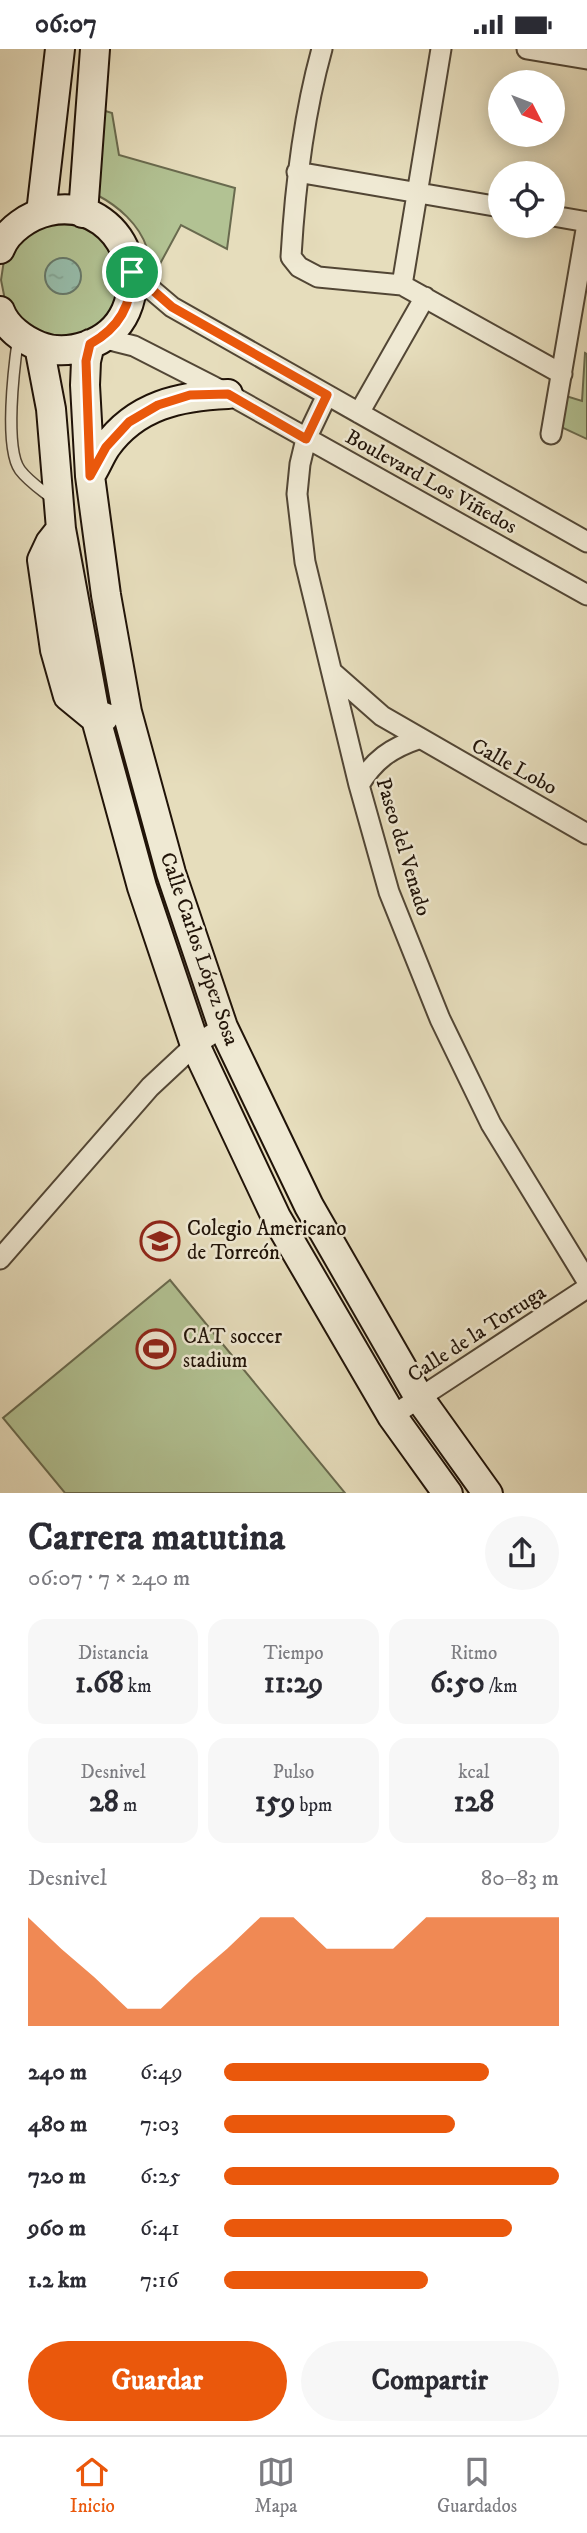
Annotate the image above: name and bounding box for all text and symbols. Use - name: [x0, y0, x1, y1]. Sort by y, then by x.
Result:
- text: 06:07: [35, 8, 97, 41]
- north arrow: [488, 70, 565, 147]
- map controls: [488, 70, 565, 238]
- button: locate: [488, 161, 565, 238]
- pin: [102, 242, 162, 302]
- icon: arrive: [113, 253, 151, 291]
- street label: Boulevard Los Viñedos: [341, 424, 521, 540]
- street label: Calle Lobo: [467, 733, 561, 801]
- street label: Paseo del Venado: [370, 775, 436, 919]
- street label: Calle Carlos López Sosa: [154, 849, 244, 1049]
- place label: Colegio Americano de Torreón: [187, 1216, 346, 1266]
- school or university icon: Colegio Americano de Torreón: [139, 1220, 181, 1262]
- street label: Calle de la Tortuga: [403, 1280, 551, 1388]
- place label: CAT soccer stadium: [183, 1324, 282, 1374]
- sports icon: CAT soccer stadium: [135, 1328, 177, 1370]
- text: Carrera matutina: [28, 1514, 285, 1562]
- button: share: [485, 1516, 559, 1590]
- text: 06:07 · 7 × 240 m: [28, 1564, 190, 1593]
- text: Distancia: [78, 1642, 148, 1665]
- text: Tiempo: [263, 1642, 324, 1665]
- text: Ritmo: [450, 1642, 497, 1665]
- text: 1.68: [75, 1665, 124, 1702]
- text: 11:29: [264, 1665, 323, 1702]
- text: 6:50: [430, 1665, 485, 1702]
- text: km: [124, 1675, 151, 1698]
- text: /km: [485, 1675, 518, 1698]
- text: Desnivel: [81, 1761, 146, 1784]
- text: Pulso: [273, 1761, 314, 1784]
- text: kcal: [458, 1761, 489, 1784]
- text: 28: [89, 1784, 119, 1821]
- text: 159: [255, 1784, 295, 1821]
- text: 128: [453, 1784, 494, 1821]
- text: m: [119, 1794, 137, 1817]
- text: bpm: [295, 1794, 332, 1817]
- text: Desnivel: [28, 1864, 107, 1893]
- text: 80–83 m: [481, 1864, 559, 1893]
- text: 240 m: [28, 2058, 87, 2087]
- text: 6:49: [140, 2058, 183, 2087]
- text: 480 m: [28, 2110, 87, 2139]
- text: 7:03: [140, 2110, 179, 2139]
- text: 720 m: [28, 2162, 86, 2191]
- text: 6:25: [140, 2162, 181, 2191]
- text: 960 m: [28, 2214, 86, 2243]
- text: 6:41: [140, 2214, 180, 2243]
- text: 1.2 km: [28, 2266, 87, 2295]
- text: 7:16: [140, 2266, 178, 2295]
- button: Guardar: [28, 2341, 287, 2421]
- button: Compartir: [301, 2341, 559, 2421]
- tab: Inicio: [70, 2453, 115, 2518]
- tab: Mapa: [254, 2453, 297, 2518]
- tab: Guardados: [437, 2453, 517, 2518]

